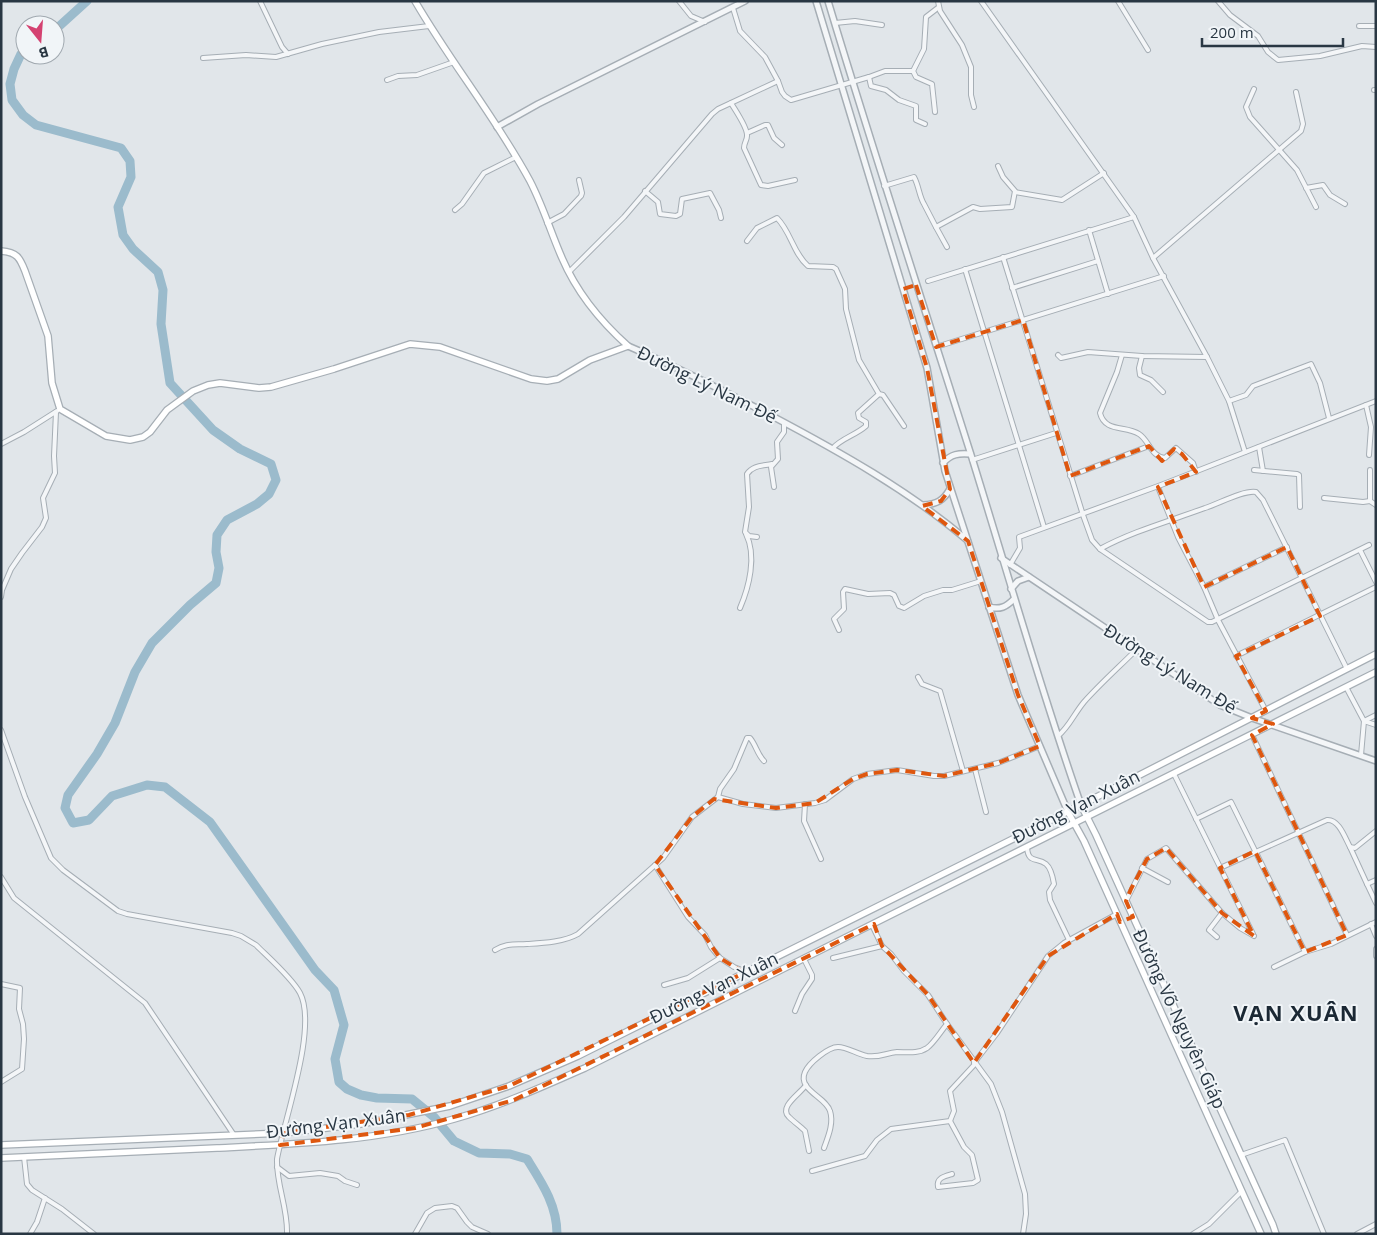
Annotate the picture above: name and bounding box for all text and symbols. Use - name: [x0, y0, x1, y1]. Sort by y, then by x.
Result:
- north arrow: [15, 15, 65, 65]
- scale bar: [1202, 15, 1343, 47]
- text: 200 m: [1210, 22, 1254, 42]
- text: B: [37, 42, 51, 63]
- street label: Đường Lý Nam Đế: [634, 340, 781, 428]
- street label: Đường Lý Nam Đế: [1099, 618, 1242, 719]
- street label: Đường Vạn Xuân: [1008, 764, 1144, 849]
- street label: Đường Võ Nguyên Giáp: [1128, 925, 1232, 1112]
- street label: Đường Vạn Xuân: [645, 946, 782, 1029]
- district label: VẠN XUÂN: [1233, 997, 1359, 1027]
- street label: Đường Vạn Xuân: [265, 1103, 407, 1143]

